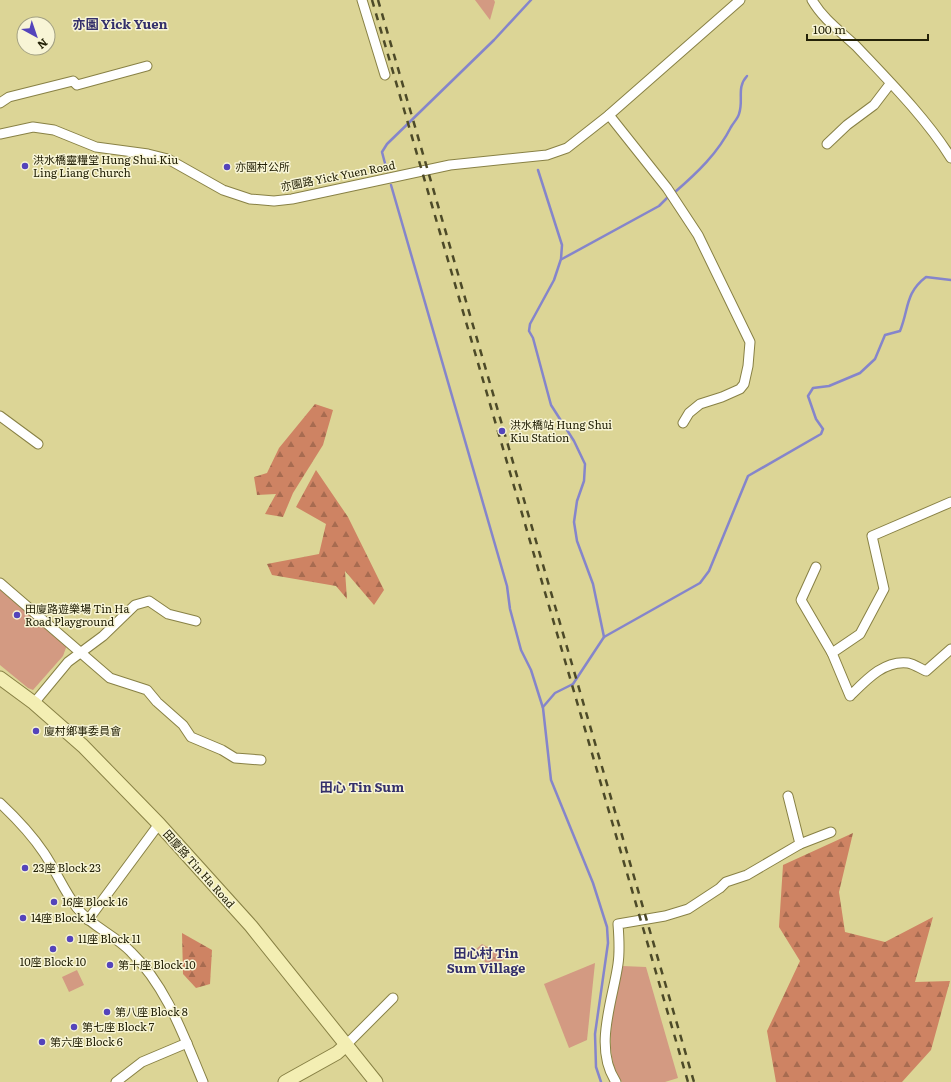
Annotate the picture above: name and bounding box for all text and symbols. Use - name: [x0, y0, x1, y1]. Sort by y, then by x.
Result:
- district label: 亦園 Yick Yuen: [73, 14, 167, 33]
- north arrow: [16, 16, 56, 56]
- scale bar: [807, 16, 928, 42]
- text: 100 m: [813, 20, 846, 38]
- text: N: [34, 35, 52, 54]
- place label: 洪水橋靈糧堂 Hung Shui Kiu Ling Liang Church: [33, 151, 178, 180]
- street label: 亦園路 Yick Yuen Road: [279, 156, 397, 194]
- place label: 亦園村公所: [235, 158, 290, 174]
- marker: 洪水橋靈糧堂 Hung Shui Kiu Ling Liang Church: [20, 161, 30, 171]
- marker: 亦園村公所: [222, 162, 232, 172]
- place label: 洪水橋站 Hung Shui Kiu Station: [510, 416, 612, 445]
- marker: 洪水橋站 Hung Shui Kiu Station: [497, 426, 507, 436]
- place label: 田廈路遊樂場 Tin Ha Road Playground: [25, 600, 130, 629]
- marker: 田廈路遊樂場 Tin Ha Road Playground: [12, 610, 22, 620]
- place label: 廈村鄉事委員會: [44, 722, 121, 738]
- marker: 廈村鄉事委員會: [31, 726, 41, 736]
- district label: 田心 Tin Sum: [320, 777, 404, 796]
- street label: 田廈路 Tin Ha Road: [160, 826, 239, 911]
- place label: 23座 Block 23: [33, 859, 101, 875]
- marker: 23座 Block 23: [20, 863, 30, 873]
- place label: 16座 Block 16: [62, 893, 128, 909]
- marker: 16座 Block 16: [49, 897, 59, 907]
- place label: 14座 Block 14: [31, 909, 96, 925]
- marker: 14座 Block 14: [18, 913, 28, 923]
- place label: 11座 Block 11: [78, 930, 141, 946]
- marker: 11座 Block 11: [65, 934, 75, 944]
- district label: 田心村 Tin Sum Village: [447, 943, 525, 977]
- marker: 10座 Block 10: [48, 944, 58, 954]
- place label: 10座 Block 10: [20, 953, 86, 969]
- place label: 第十座 Block 10: [118, 956, 196, 972]
- marker: 第十座 Block 10: [105, 960, 115, 970]
- place label: 第八座 Block 8: [115, 1003, 188, 1019]
- marker: 第八座 Block 8: [102, 1007, 112, 1017]
- place label: 第七座 Block 7: [82, 1018, 155, 1034]
- marker: 第七座 Block 7: [69, 1022, 79, 1032]
- place label: 第六座 Block 6: [50, 1033, 123, 1049]
- marker: 第六座 Block 6: [37, 1037, 47, 1047]

